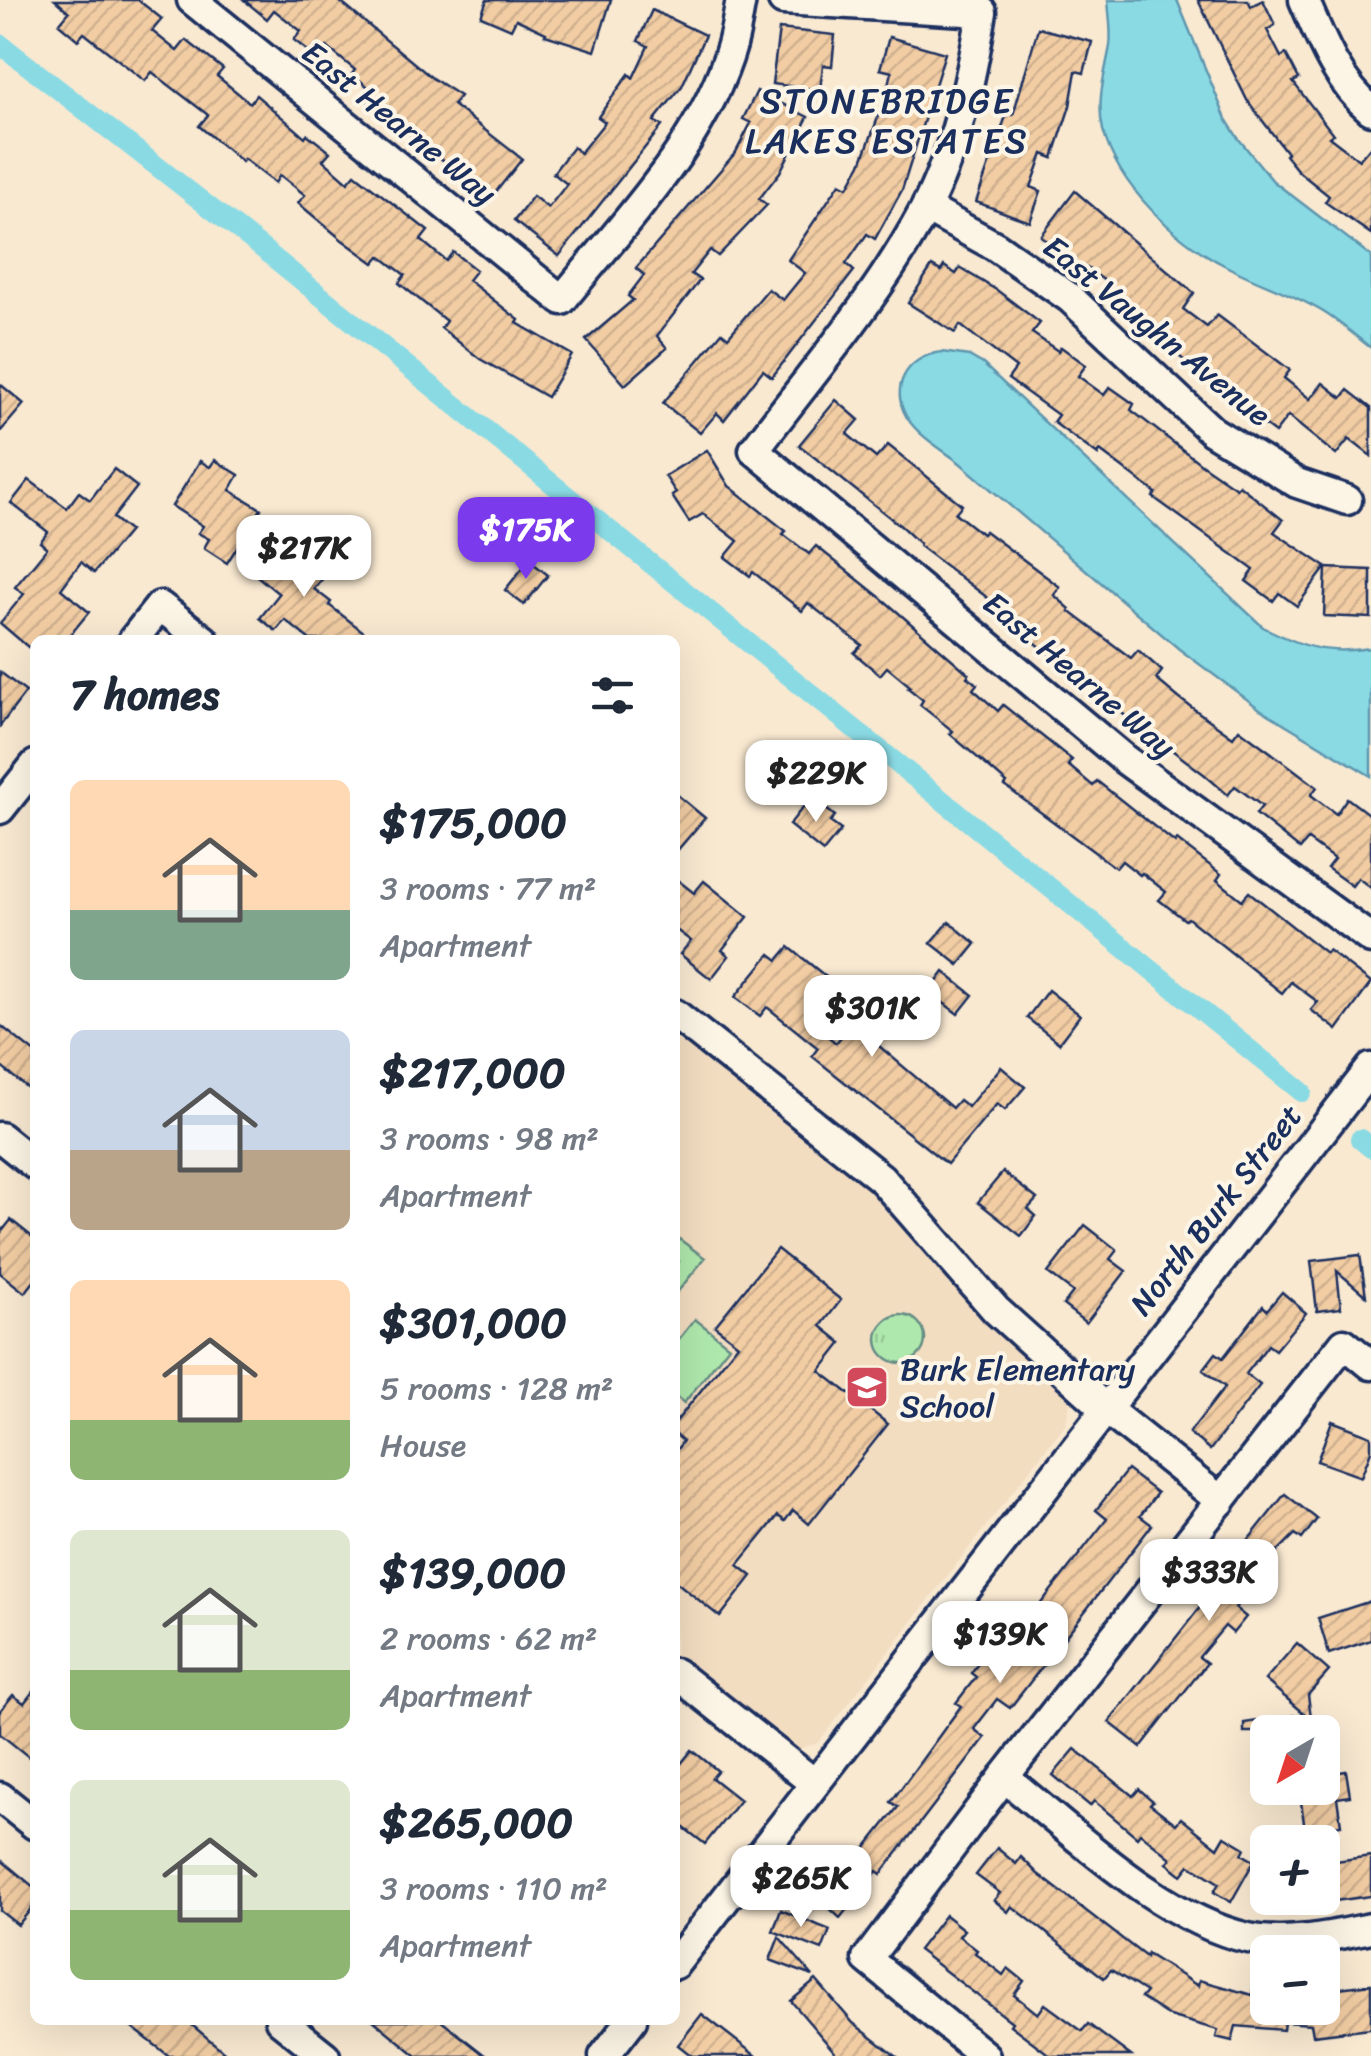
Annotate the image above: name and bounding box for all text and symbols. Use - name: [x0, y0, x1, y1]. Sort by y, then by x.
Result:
- street label: East Hearne Way: [288, 26, 510, 220]
- district label: STONEBRIDGE LAKES ESTATES: [745, 70, 1029, 172]
- street label: East Vaughn Avenue: [1030, 220, 1284, 442]
- pin: $175K: [456, 497, 596, 582]
- text: $175K: [480, 501, 572, 558]
- pin: $217K: [234, 515, 374, 600]
- text: $217K: [258, 519, 350, 576]
- street label: East Hearne Way: [969, 577, 1189, 774]
- text: 7 homes: [70, 658, 219, 732]
- icon: filters: [585, 668, 640, 723]
- pin: $229K: [746, 740, 886, 825]
- text: $229K: [767, 744, 865, 801]
- text: $175,000: [380, 786, 567, 860]
- icon: home: [150, 820, 270, 940]
- text: 3 rooms · 77 m²: [380, 860, 596, 917]
- text: Apartment: [380, 917, 531, 974]
- pin: $301K: [802, 975, 942, 1060]
- text: $301K: [826, 979, 918, 1036]
- text: $217,000: [380, 1036, 565, 1110]
- icon: home: [150, 1070, 270, 1190]
- street label: North Burk Street: [1115, 1091, 1317, 1329]
- text: 3 rooms · 98 m²: [380, 1110, 599, 1167]
- text: Apartment: [380, 1167, 531, 1224]
- text: $301,000: [380, 1286, 567, 1360]
- icon: home: [150, 1320, 270, 1440]
- place label: Burk Elementary School: [900, 1341, 1135, 1435]
- text: 5 rooms · 128 m²: [380, 1360, 613, 1417]
- school or university icon: Burk Elementary School: [844, 1364, 890, 1410]
- text: House: [380, 1417, 466, 1474]
- text: $139,000: [380, 1536, 566, 1610]
- pin: $333K: [1139, 1539, 1279, 1624]
- text: $333K: [1162, 1543, 1256, 1600]
- icon: home: [150, 1570, 270, 1690]
- pin: $139K: [930, 1601, 1070, 1686]
- text: $139K: [954, 1605, 1046, 1662]
- text: 2 rooms · 62 m²: [380, 1610, 597, 1667]
- text: Apartment: [380, 1667, 531, 1724]
- north arrow: [1250, 1715, 1340, 1805]
- map controls: [1250, 1715, 1340, 2025]
- text: $265,000: [380, 1786, 573, 1860]
- icon: home: [150, 1820, 270, 1940]
- button: +: [1250, 1825, 1340, 1915]
- pin: $265K: [731, 1845, 871, 1930]
- text: $265K: [752, 1849, 850, 1906]
- text: 3 rooms · 110 m²: [380, 1860, 608, 1917]
- text: Apartment: [380, 1917, 531, 1974]
- button: −: [1250, 1935, 1340, 2025]

